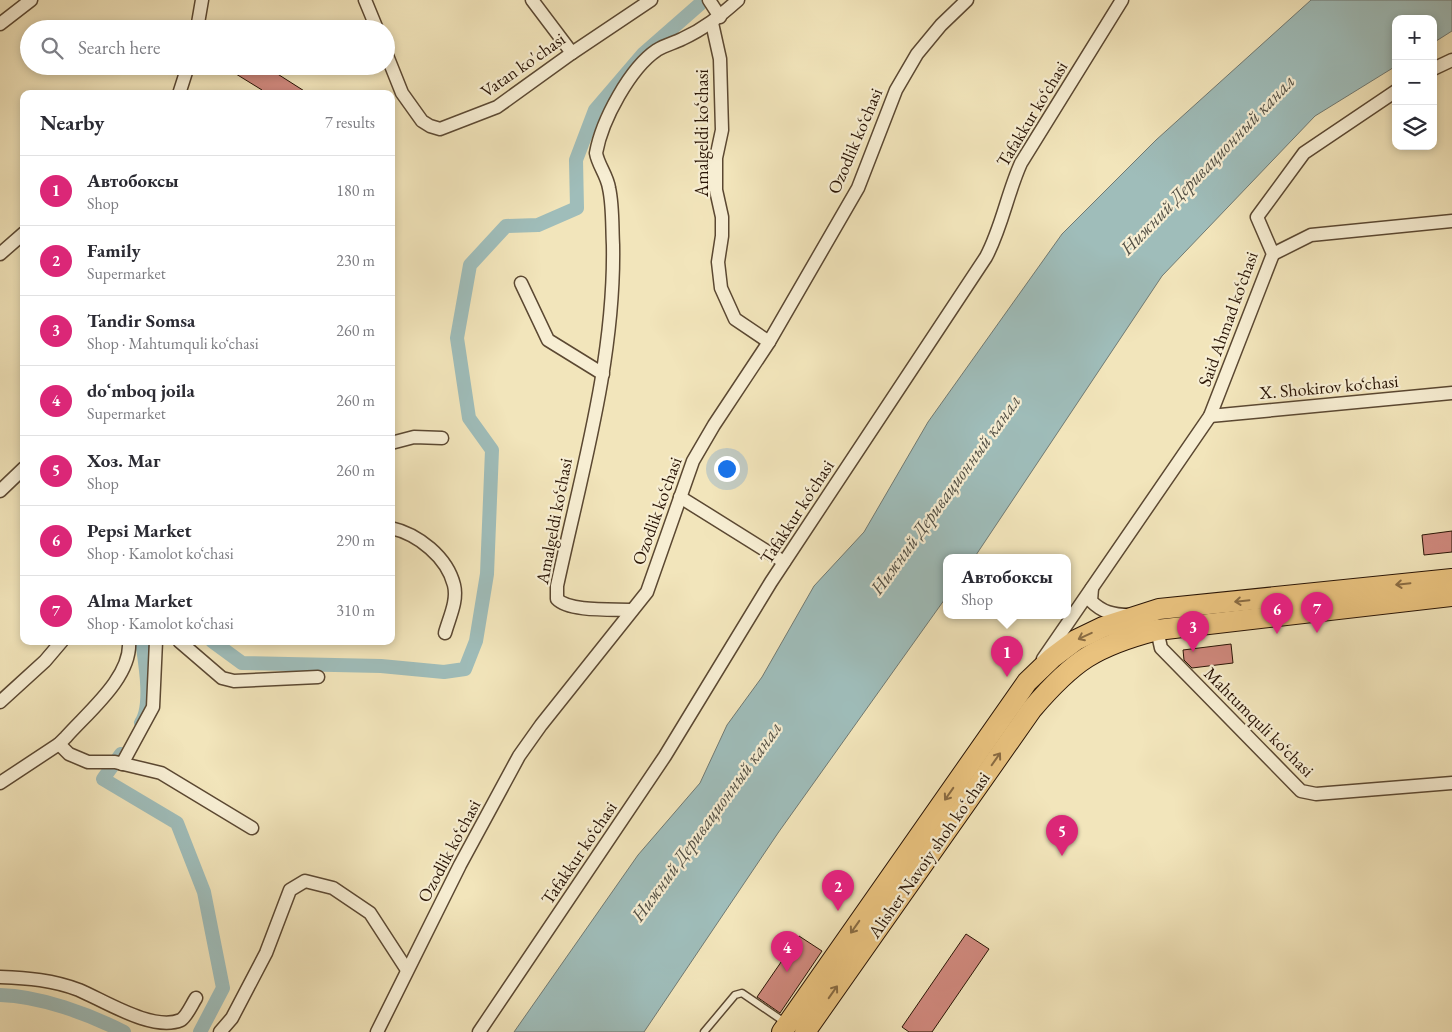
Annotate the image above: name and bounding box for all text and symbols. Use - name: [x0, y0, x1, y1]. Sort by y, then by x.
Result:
- map controls: [1392, 15, 1437, 150]
- button: +: [1392, 15, 1437, 60]
- search box: [20, 20, 395, 75]
- street label: Vatan ko'chasi: [476, 27, 570, 102]
- icon: search: [38, 34, 66, 62]
- text: Search here: [78, 35, 160, 60]
- street label: Tafakkur ko‘chasi: [991, 56, 1073, 171]
- button: −: [1392, 60, 1437, 105]
- street label: Amalgeldi ko‘chasi: [690, 68, 713, 198]
- water label: Нижний Деривационный канал: [1114, 69, 1300, 261]
- street label: Ozodlik ko‘chasi: [822, 84, 887, 197]
- button: layers: [1392, 105, 1437, 150]
- text: Nearby: [40, 109, 104, 136]
- text: 7 results: [325, 112, 375, 133]
- text: Автобоксы: [87, 168, 179, 193]
- text: 1: [52, 180, 60, 201]
- text: 180 m: [336, 180, 375, 201]
- text: Shop: [87, 193, 119, 214]
- text: Family: [87, 238, 141, 263]
- street label: Said Ahmad ko‘chasi: [1192, 248, 1263, 389]
- text: 2: [52, 250, 60, 271]
- text: 230 m: [336, 250, 375, 271]
- text: Supermarket: [87, 263, 166, 284]
- text: Tandir Somsa: [87, 308, 195, 333]
- text: 3: [52, 320, 60, 341]
- text: 260 m: [336, 320, 375, 341]
- text: Shop · Mahtumquli ko‘chasi: [87, 333, 259, 354]
- street label: X. Shokirov ko‘chasi: [1257, 369, 1400, 404]
- text: doʻmboq joila: [87, 378, 195, 403]
- water label: Нижний Деривационный канал: [864, 389, 1026, 600]
- text: 4: [52, 390, 60, 411]
- text: 260 m: [336, 390, 375, 411]
- text: Supermarket: [87, 403, 166, 424]
- text: Хоз. Маг: [87, 448, 160, 473]
- street label: Ozodlik ko‘chasi: [626, 453, 687, 568]
- street label: Amalgeldi ko‘chasi: [530, 455, 577, 587]
- street label: Tafakkur ko‘chasi: [754, 455, 839, 568]
- your location: [714, 456, 740, 482]
- text: 5: [52, 460, 60, 481]
- text: 260 m: [336, 460, 375, 481]
- text: Shop: [87, 473, 119, 494]
- text: Pepsi Market: [87, 518, 192, 543]
- text: 6: [52, 530, 60, 551]
- text: 290 m: [336, 530, 375, 551]
- text: Shop · Kamolot ko‘chasi: [87, 543, 234, 564]
- popup: [943, 554, 1071, 619]
- text: Автобоксы: [961, 564, 1053, 589]
- one-way arrow: [1396, 579, 1412, 589]
- text: Alma Market: [87, 588, 193, 613]
- text: Shop: [961, 589, 993, 610]
- pin: 7: [1301, 592, 1333, 633]
- pin: 6: [1261, 593, 1293, 634]
- one-way arrow: [1234, 596, 1250, 605]
- text: 7: [52, 600, 60, 621]
- text: 310 m: [336, 600, 375, 621]
- pin: 3: [1177, 611, 1209, 652]
- text: Shop · Kamolot ko‘chasi: [87, 613, 234, 634]
- one-way arrow: [1077, 631, 1092, 641]
- pin: 1: [991, 636, 1023, 677]
- street label: Mahtumquli ko‘chasi: [1199, 662, 1320, 782]
- water label: Нижний Деривационный канал: [625, 716, 787, 927]
- one-way arrow: [991, 752, 1001, 766]
- street label: Alisher Navoiy shoh koʻchasi: [862, 767, 995, 943]
- one-way arrow: [943, 787, 954, 800]
- street label: Ozodlik ko‘chasi: [412, 795, 486, 906]
- street label: Tafakkur ko‘chasi: [536, 796, 622, 909]
- pin: 5: [1046, 815, 1078, 856]
- pin: 2: [822, 870, 854, 911]
- one-way arrow: [850, 919, 860, 933]
- pin: 4: [771, 931, 803, 972]
- one-way arrow: [828, 985, 838, 999]

